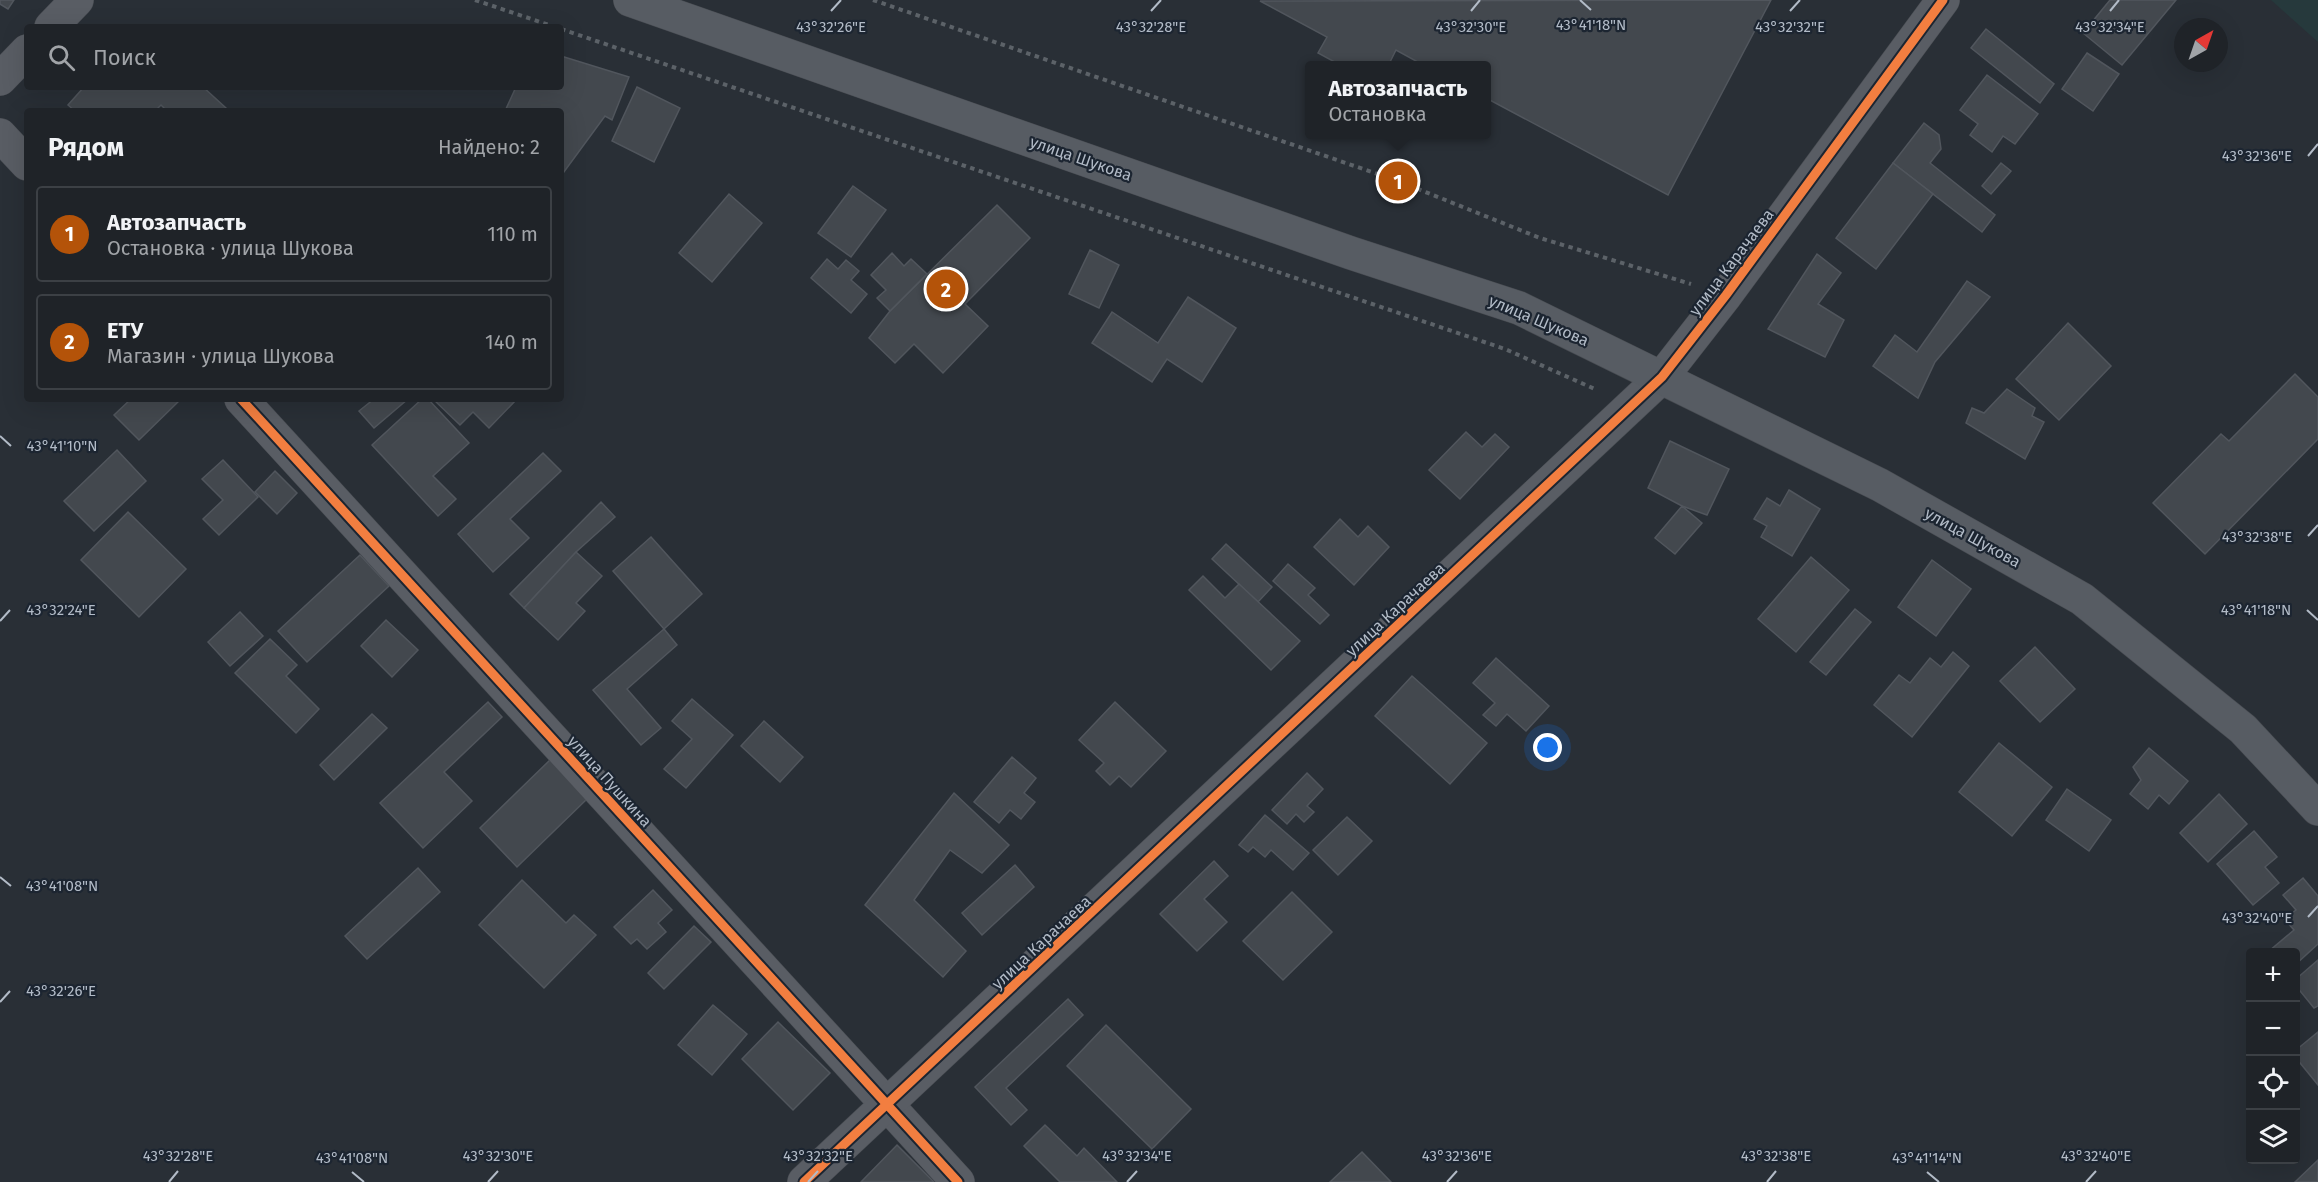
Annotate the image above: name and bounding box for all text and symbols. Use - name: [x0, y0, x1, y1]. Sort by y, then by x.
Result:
- text: 43°41'18"N: [1556, 16, 1626, 34]
- text: 43°32'26"E: [796, 18, 866, 36]
- text: 43°32'28"E: [1116, 18, 1186, 36]
- text: 43°32'30"E: [1436, 18, 1506, 36]
- text: 43°32'32"E: [1755, 18, 1825, 36]
- text: 43°32'34"E: [2075, 18, 2145, 36]
- north arrow: [2174, 18, 2228, 72]
- search box: [24, 24, 564, 90]
- icon: search: [45, 41, 78, 74]
- text: Поиск: [93, 44, 156, 71]
- popup: [1305, 61, 1491, 139]
- text: Автозапчасть: [1328, 75, 1468, 102]
- text: Остановка: [1328, 102, 1427, 126]
- text: Рядом: [48, 132, 124, 163]
- street label: улица Шукова: [1027, 132, 1134, 185]
- text: Найдено: 2: [438, 135, 540, 159]
- text: 43°32'36"E: [2222, 147, 2292, 165]
- pin: 1: [1378, 158, 1418, 204]
- street label: улица Карачаева: [1685, 205, 1778, 319]
- text: Автозапчасть: [107, 209, 246, 236]
- text: 1: [65, 222, 74, 246]
- text: 110 m: [487, 222, 538, 246]
- text: Остановка · улица Шукова: [107, 236, 354, 260]
- pin: 2: [926, 266, 966, 312]
- street label: улица Шукова: [1486, 291, 1592, 350]
- text: ЕТУ: [107, 317, 143, 344]
- text: 2: [64, 330, 75, 354]
- text: 140 m: [485, 330, 538, 354]
- text: Магазин · улица Шукова: [107, 344, 335, 368]
- text: 43°41'10"N: [27, 437, 97, 455]
- street label: улица Шукова: [1922, 503, 2024, 572]
- text: 43°32'38"E: [2222, 528, 2292, 546]
- street label: улица Карачаева: [1342, 559, 1449, 660]
- text: 43°32'24"E: [26, 601, 96, 619]
- text: 43°41'18"N: [2221, 601, 2291, 619]
- street label: улица Пушкина: [564, 732, 656, 831]
- your location: [1533, 733, 1562, 762]
- text: 43°41'08"N: [26, 877, 98, 895]
- street label: улица Карачаева: [988, 892, 1095, 993]
- text: 43°32'40"E: [2222, 909, 2292, 927]
- map controls: [2246, 948, 2300, 1164]
- button: +: [2246, 948, 2300, 1002]
- text: 43°32'26"E: [26, 982, 96, 1000]
- button: −: [2246, 1002, 2300, 1056]
- button: locate: [2246, 1056, 2300, 1110]
- button: layers: [2246, 1110, 2300, 1164]
- text: 43°32'28"E: [143, 1147, 213, 1165]
- text: 43°32'30"E: [463, 1147, 533, 1165]
- text: 43°32'32"E: [783, 1147, 853, 1165]
- text: 43°32'34"E: [1102, 1147, 1172, 1165]
- text: 43°32'36"E: [1422, 1147, 1492, 1165]
- text: 43°32'38"E: [1741, 1147, 1811, 1165]
- text: 43°32'40"E: [2061, 1147, 2131, 1165]
- text: 43°41'08"N: [316, 1149, 388, 1167]
- text: 43°41'14"N: [1892, 1149, 1962, 1167]

